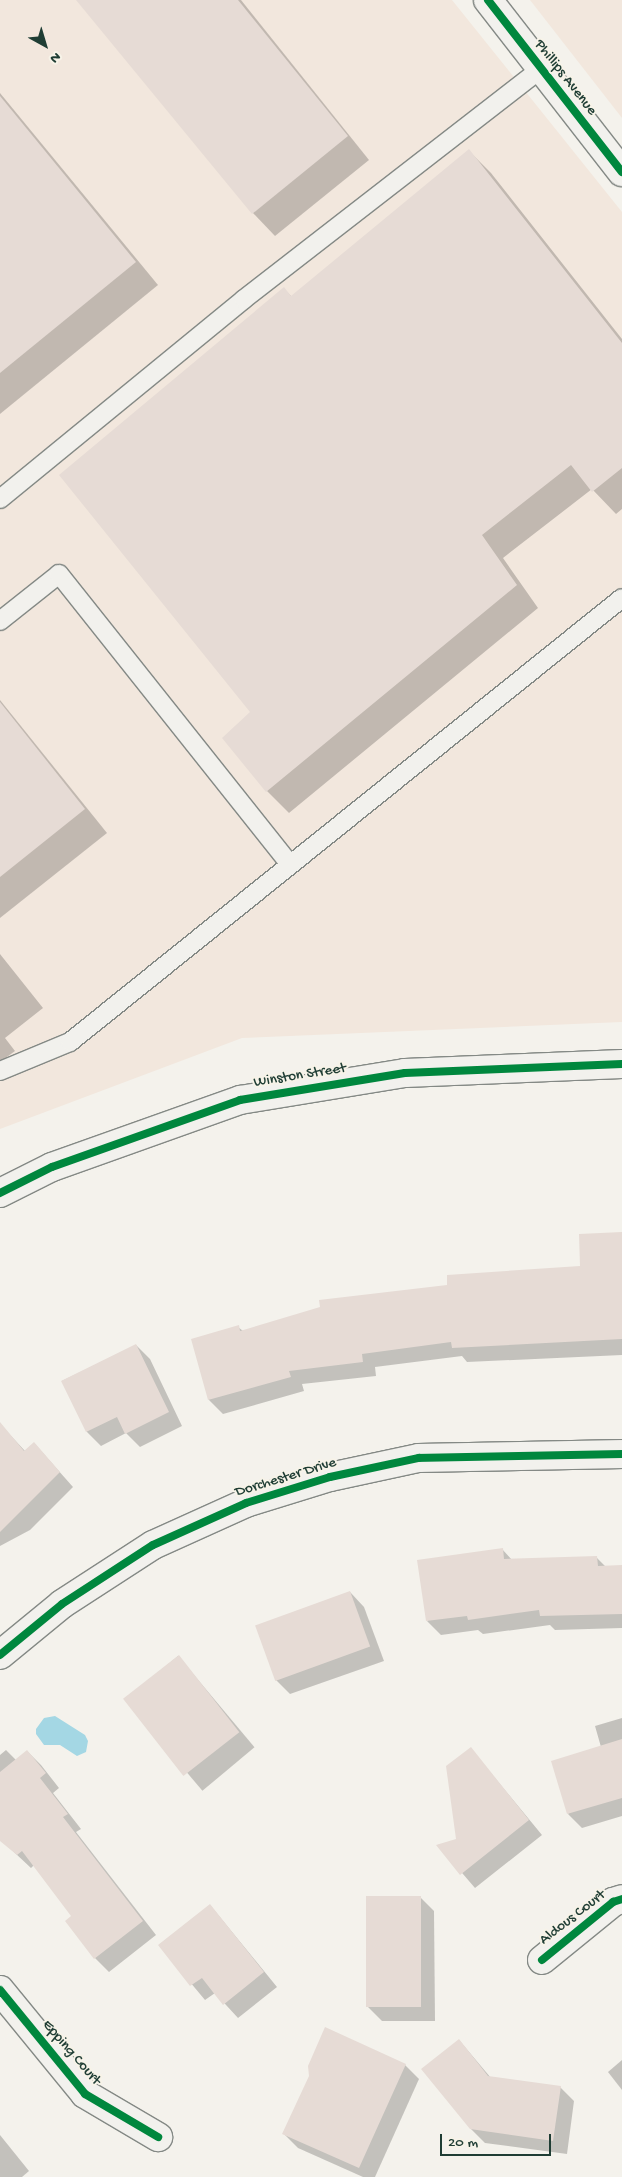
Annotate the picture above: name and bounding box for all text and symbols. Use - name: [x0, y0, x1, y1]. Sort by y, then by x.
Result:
- north arrow: [20, 20, 70, 70]
- street label: Phillips Avenue: [530, 37, 600, 119]
- text: N: [46, 48, 64, 67]
- street label: Winston Street: [253, 1060, 347, 1092]
- street label: Dorchester Drive: [233, 1454, 339, 1502]
- street label: Aldous Court: [536, 1887, 610, 1949]
- street label: Epping Court: [38, 2017, 104, 2089]
- scale bar: [442, 2124, 553, 2156]
- text: 20 m: [448, 2134, 478, 2152]

